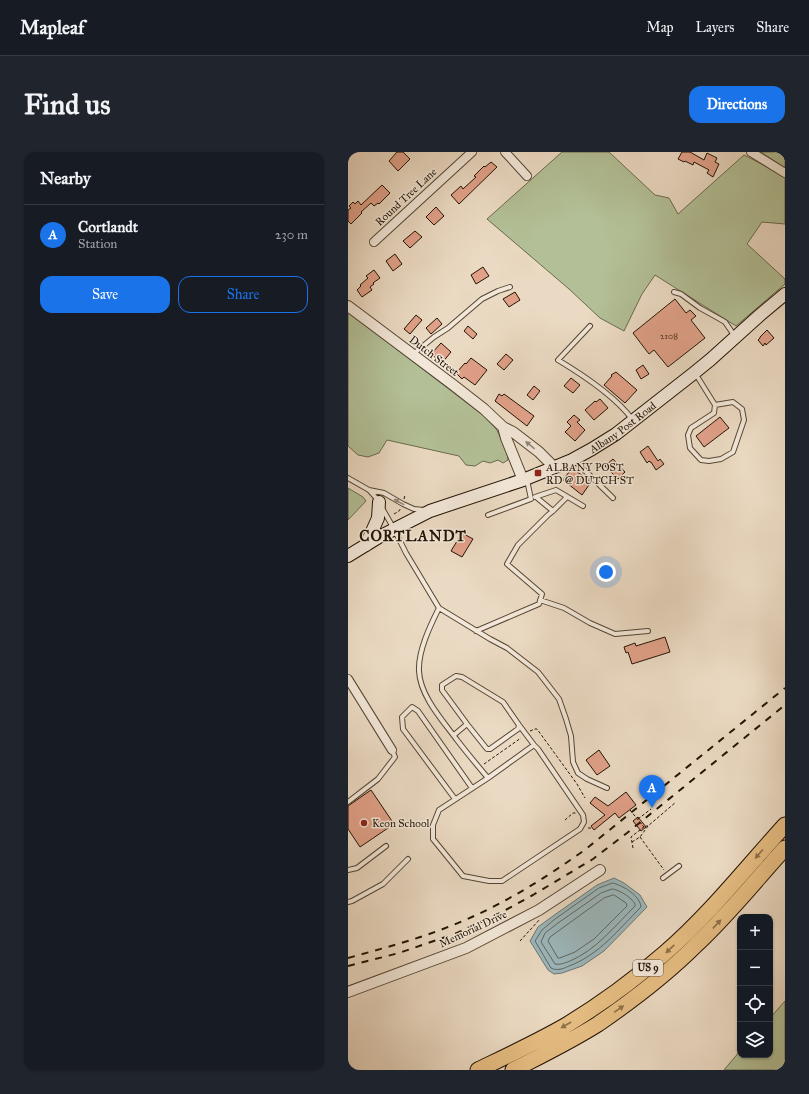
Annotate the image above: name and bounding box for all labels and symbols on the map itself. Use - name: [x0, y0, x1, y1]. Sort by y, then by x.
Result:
- street label: Round Tree Lane: [373, 165, 440, 229]
- house number: 2108: [660, 330, 678, 341]
- street label: Dutch Street: [407, 333, 462, 379]
- street label: Albany Post Road: [586, 398, 659, 456]
- one-way arrow: [524, 441, 535, 450]
- place label: ALBANY POST RD @ DUTCH ST: [545, 461, 634, 487]
- marker: ALBANY POST RD @ DUTCH ST: [533, 468, 543, 478]
- one-way arrow: [393, 498, 405, 505]
- district label: CORTLANDT: [359, 527, 467, 545]
- your location: [596, 562, 616, 582]
- pin: A: [639, 775, 665, 808]
- place label: Keon School: [372, 817, 429, 830]
- marker: Keon School: [359, 818, 369, 828]
- one-way arrow: [755, 849, 764, 859]
- street label: Memorial Drive: [437, 907, 509, 950]
- one-way arrow: [712, 919, 722, 929]
- one-way arrow: [665, 944, 675, 953]
- road number: US 9: [633, 960, 663, 976]
- one-way arrow: [614, 1005, 624, 1013]
- one-way arrow: [560, 1022, 571, 1029]

